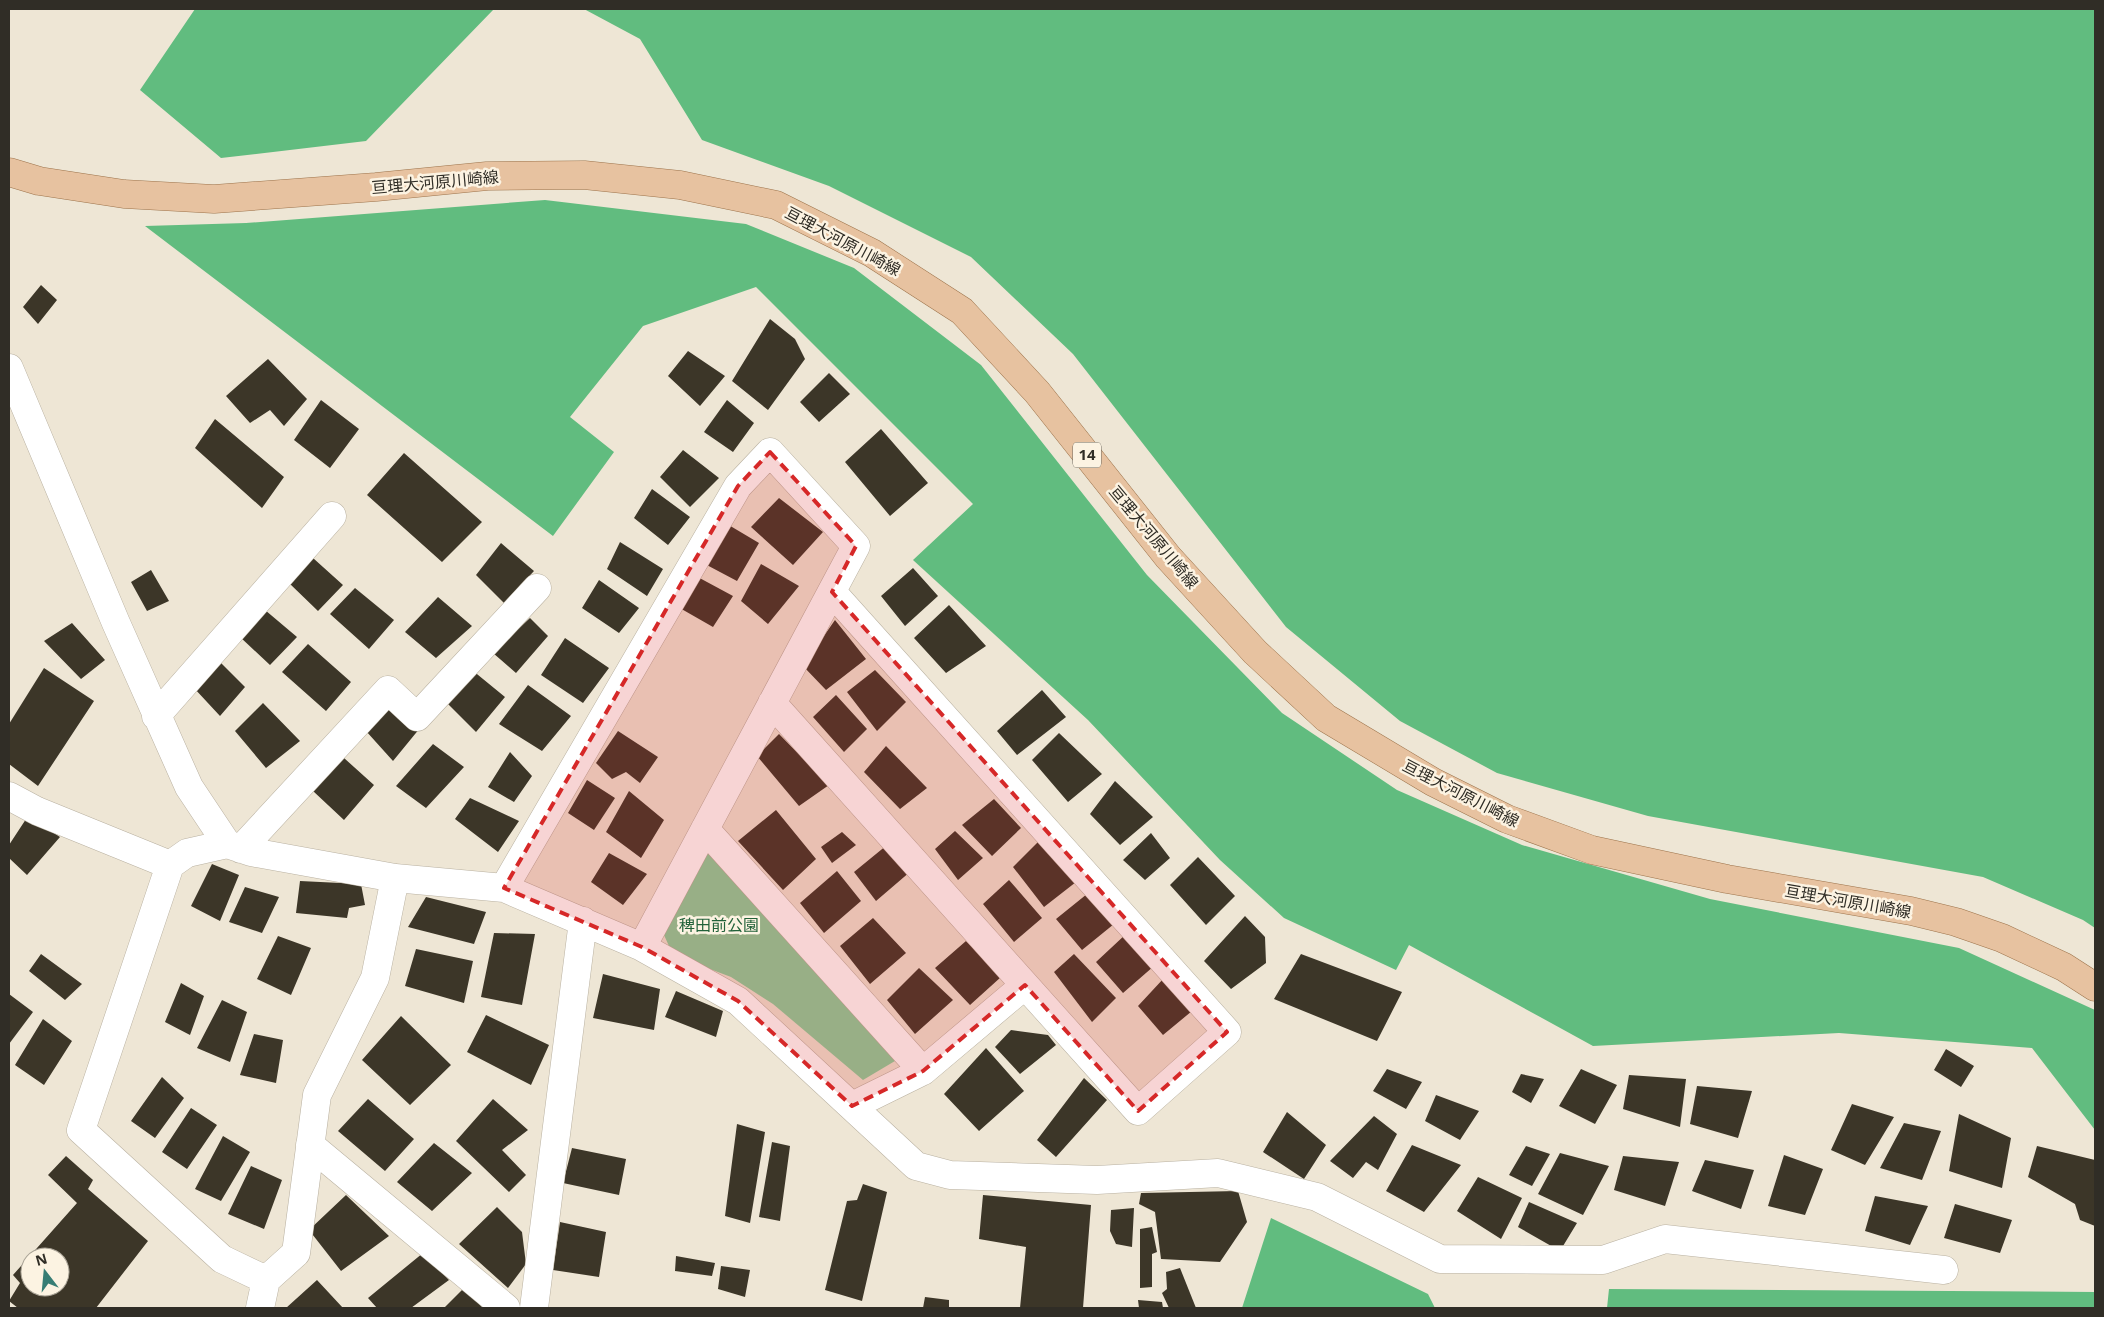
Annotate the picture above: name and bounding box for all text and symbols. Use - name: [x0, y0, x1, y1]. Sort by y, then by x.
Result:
- street label: 亘理大河原川崎線: [370, 165, 500, 199]
- street label: 亘理大河原川崎線: [781, 201, 905, 281]
- road number: 14: [1073, 442, 1101, 468]
- street label: 亘理大河原川崎線: [1104, 481, 1204, 593]
- street label: 亘理大河原川崎線: [1399, 754, 1523, 832]
- street label: 亘理大河原川崎線: [1783, 879, 1913, 923]
- park label: 稗田前公園: [679, 914, 759, 936]
- north arrow: [20, 1247, 70, 1297]
- text: N: [33, 1248, 49, 1270]

